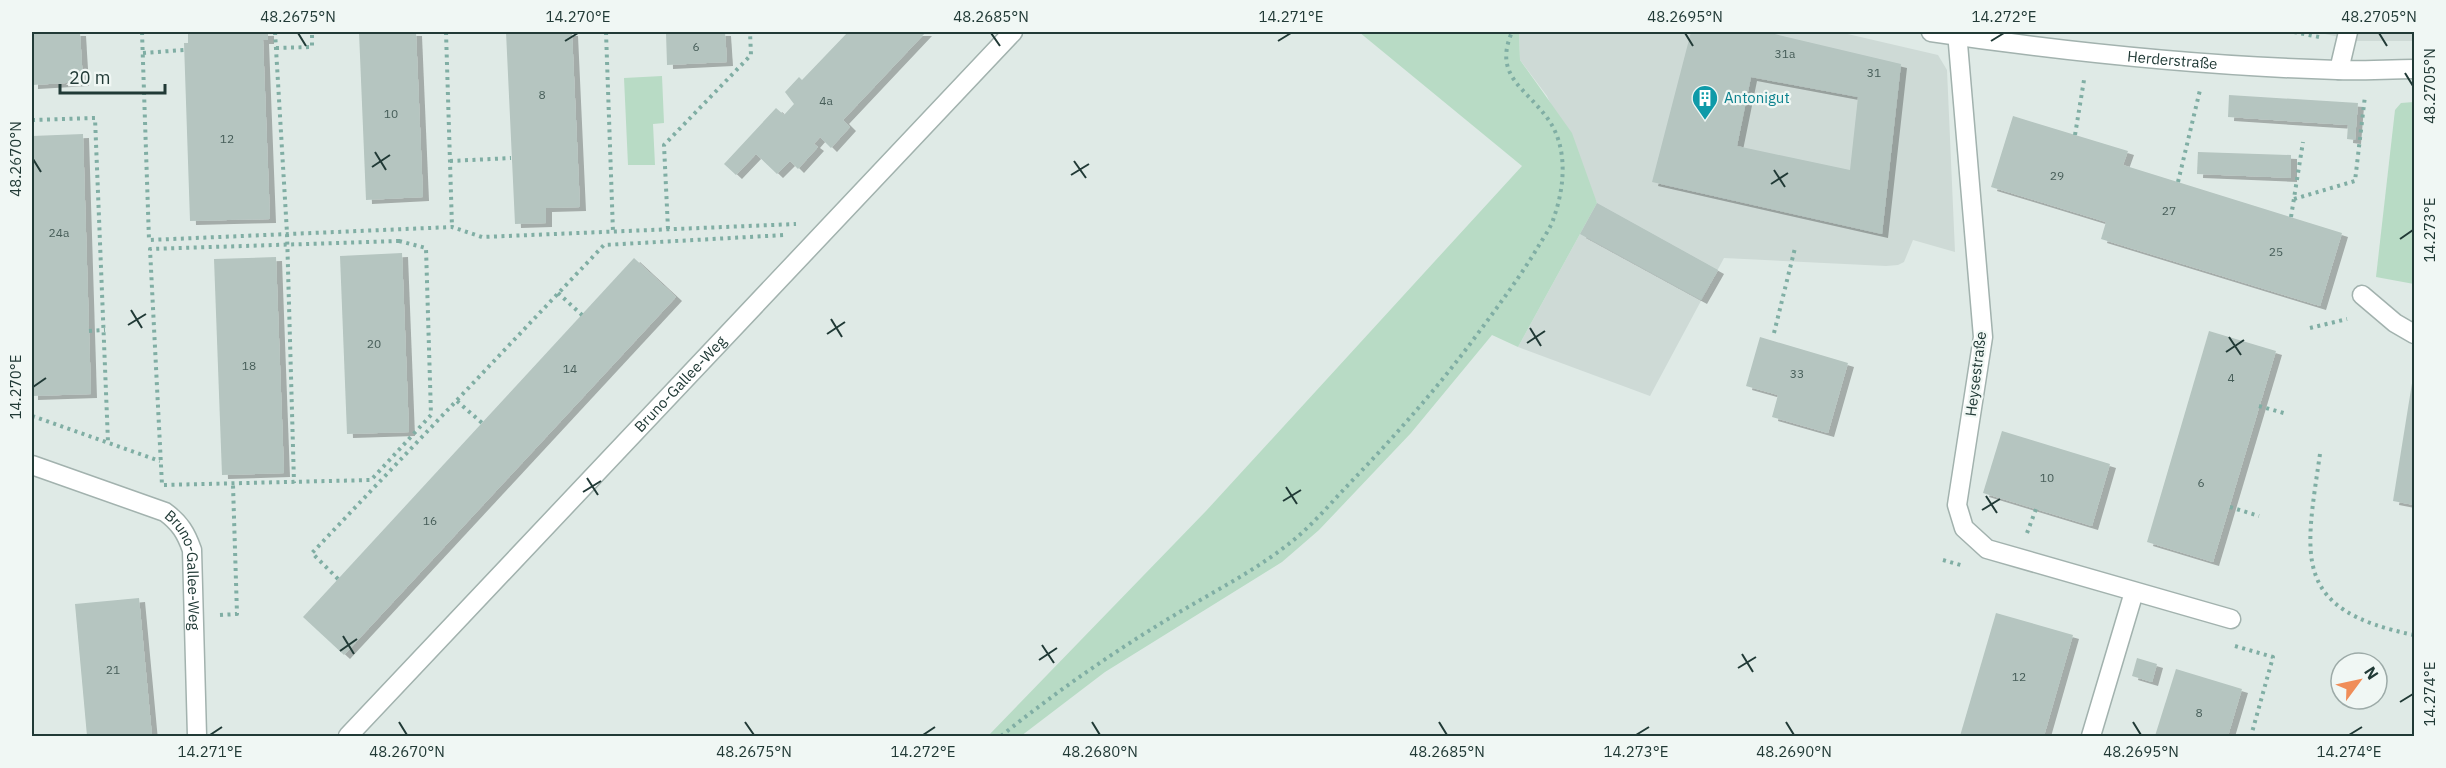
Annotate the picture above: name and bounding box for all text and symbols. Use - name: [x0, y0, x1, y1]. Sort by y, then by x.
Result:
- text: 48.2675°N: [260, 7, 336, 26]
- text: 14.270°E: [546, 7, 610, 26]
- text: 48.2685°N: [953, 7, 1029, 26]
- text: 14.271°E: [1259, 7, 1323, 26]
- text: 48.2695°N: [1647, 7, 1723, 26]
- text: 14.272°E: [1972, 7, 2036, 26]
- text: 48.2705°N: [2341, 7, 2417, 26]
- house number: 6: [692, 39, 700, 54]
- house number: 31a: [1775, 46, 1796, 61]
- street label: Herderstraße: [2126, 46, 2218, 73]
- text: 48.2705°N: [2420, 48, 2439, 124]
- scale bar: [60, 57, 165, 95]
- house number: 31: [1867, 65, 1881, 80]
- text: 20 m: [69, 66, 111, 89]
- building icon: Antonigut: [1690, 83, 1720, 121]
- house number: 8: [538, 87, 546, 102]
- place label: Antonigut: [1724, 88, 1790, 107]
- house number: 4a: [819, 93, 833, 108]
- house number: 10: [384, 106, 398, 121]
- text: 48.2670°N: [6, 121, 25, 197]
- house number: 12: [220, 131, 234, 146]
- house number: 29: [2050, 168, 2064, 183]
- text: 14.273°E: [2420, 198, 2439, 262]
- house number: 27: [2162, 203, 2176, 218]
- house number: 24a: [49, 225, 70, 240]
- house number: 25: [2269, 244, 2283, 259]
- street label: Heysestraße: [1961, 330, 1990, 418]
- street label: Bruno-Gallee-Weg: [630, 332, 730, 436]
- house number: 20: [367, 336, 381, 351]
- text: 14.270°E: [6, 355, 25, 419]
- house number: 18: [242, 358, 256, 373]
- house number: 14: [563, 361, 577, 376]
- house number: 33: [1790, 366, 1804, 381]
- house number: 4: [2227, 370, 2235, 385]
- house number: 10: [2040, 470, 2054, 485]
- house number: 6: [2197, 475, 2205, 490]
- street label: Bruno-Gallee-Weg: [161, 506, 204, 631]
- house number: 16: [423, 513, 437, 528]
- north arrow: [2329, 651, 2389, 711]
- house number: 21: [106, 662, 120, 677]
- text: 14.274°E: [2420, 662, 2439, 726]
- text: N: [2360, 663, 2383, 683]
- house number: 12: [2012, 669, 2026, 684]
- house number: 8: [2195, 705, 2203, 720]
- text: 14.271°E: [178, 742, 242, 761]
- text: 48.2670°N: [369, 742, 445, 761]
- text: 48.2675°N: [716, 742, 792, 761]
- text: 14.272°E: [891, 742, 955, 761]
- text: 48.2680°N: [1062, 742, 1138, 761]
- text: 48.2685°N: [1409, 742, 1485, 761]
- text: 14.273°E: [1604, 742, 1668, 761]
- text: 48.2690°N: [1756, 742, 1832, 761]
- text: 48.2695°N: [2103, 742, 2179, 761]
- text: 14.274°E: [2317, 742, 2381, 761]

